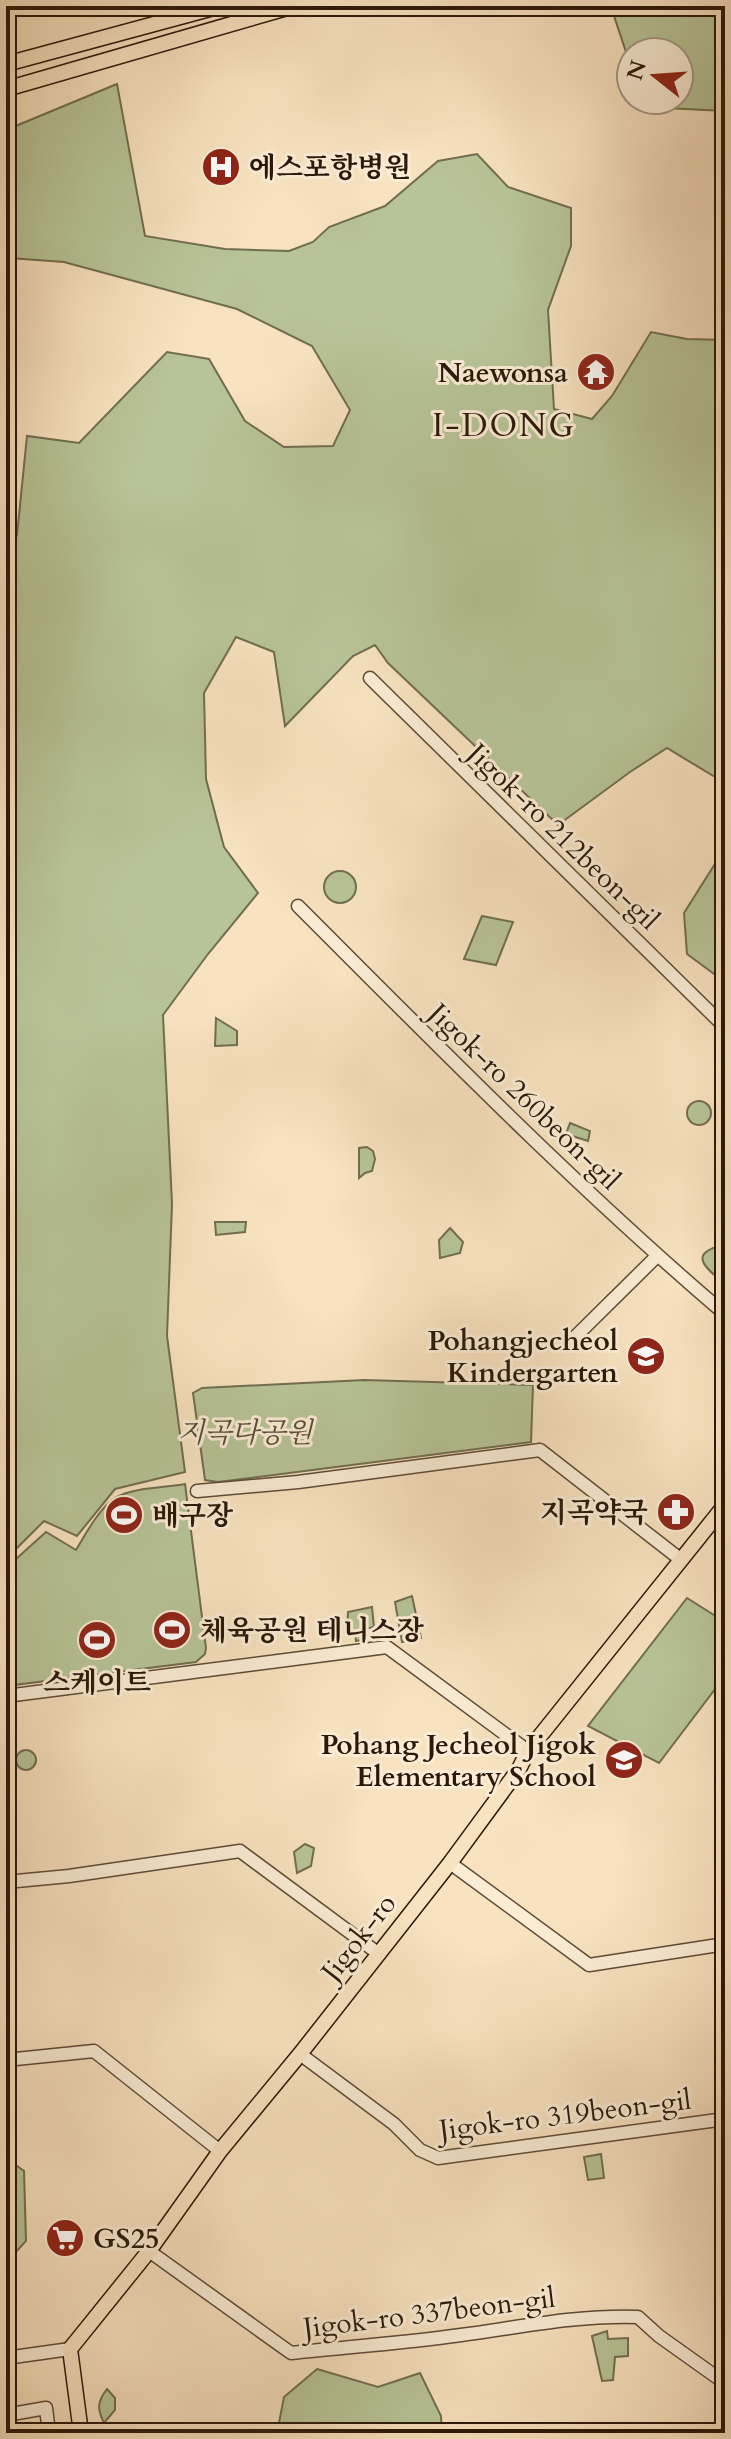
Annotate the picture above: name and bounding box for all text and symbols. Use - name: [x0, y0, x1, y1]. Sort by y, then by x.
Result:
- north arrow: [615, 36, 695, 116]
- text: N: [620, 57, 654, 84]
- hospital icon: 에스포항병원: [200, 146, 242, 188]
- place label: 에스포항병원: [249, 149, 411, 187]
- temple icon: Naewonsa: [575, 351, 617, 393]
- place label: Naewonsa: [438, 354, 568, 392]
- district label: I-DONG: [432, 404, 576, 448]
- street label: Jigok-ro 212beon-gil: [456, 732, 668, 938]
- street label: Jigok-ro 260beon-gil: [417, 992, 629, 1198]
- place label: Pohangjecheol Kindergarten: [428, 1322, 618, 1392]
- school or university icon: Pohangjecheol Kindergarten: [625, 1335, 667, 1377]
- park label: 지곡다공원: [177, 1414, 315, 1452]
- pharmacy icon: 지곡약국: [655, 1491, 697, 1533]
- sports icon: 배구장: [103, 1494, 145, 1536]
- place label: 지곡약국: [540, 1494, 648, 1532]
- place label: 배구장: [152, 1497, 234, 1535]
- sports icon: 체육공원 테니스장: [151, 1609, 193, 1651]
- place label: 체육공원 테니스장: [200, 1612, 425, 1650]
- sports icon: 스케이트: [76, 1619, 118, 1661]
- place label: 스케이트: [43, 1664, 151, 1702]
- place label: Pohang Jecheol Jigok Elementary School: [321, 1726, 597, 1796]
- school or university icon: Pohang Jecheol Jigok Elementary School: [603, 1739, 645, 1781]
- street label: Jigok-ro: [310, 1886, 405, 1992]
- street label: Jigok-ro 319beon-gil: [433, 2081, 693, 2150]
- supermarket icon: GS25: [44, 2217, 86, 2259]
- place label: GS25: [93, 2220, 159, 2258]
- street label: Jigok-ro 337beon-gil: [297, 2279, 557, 2348]

